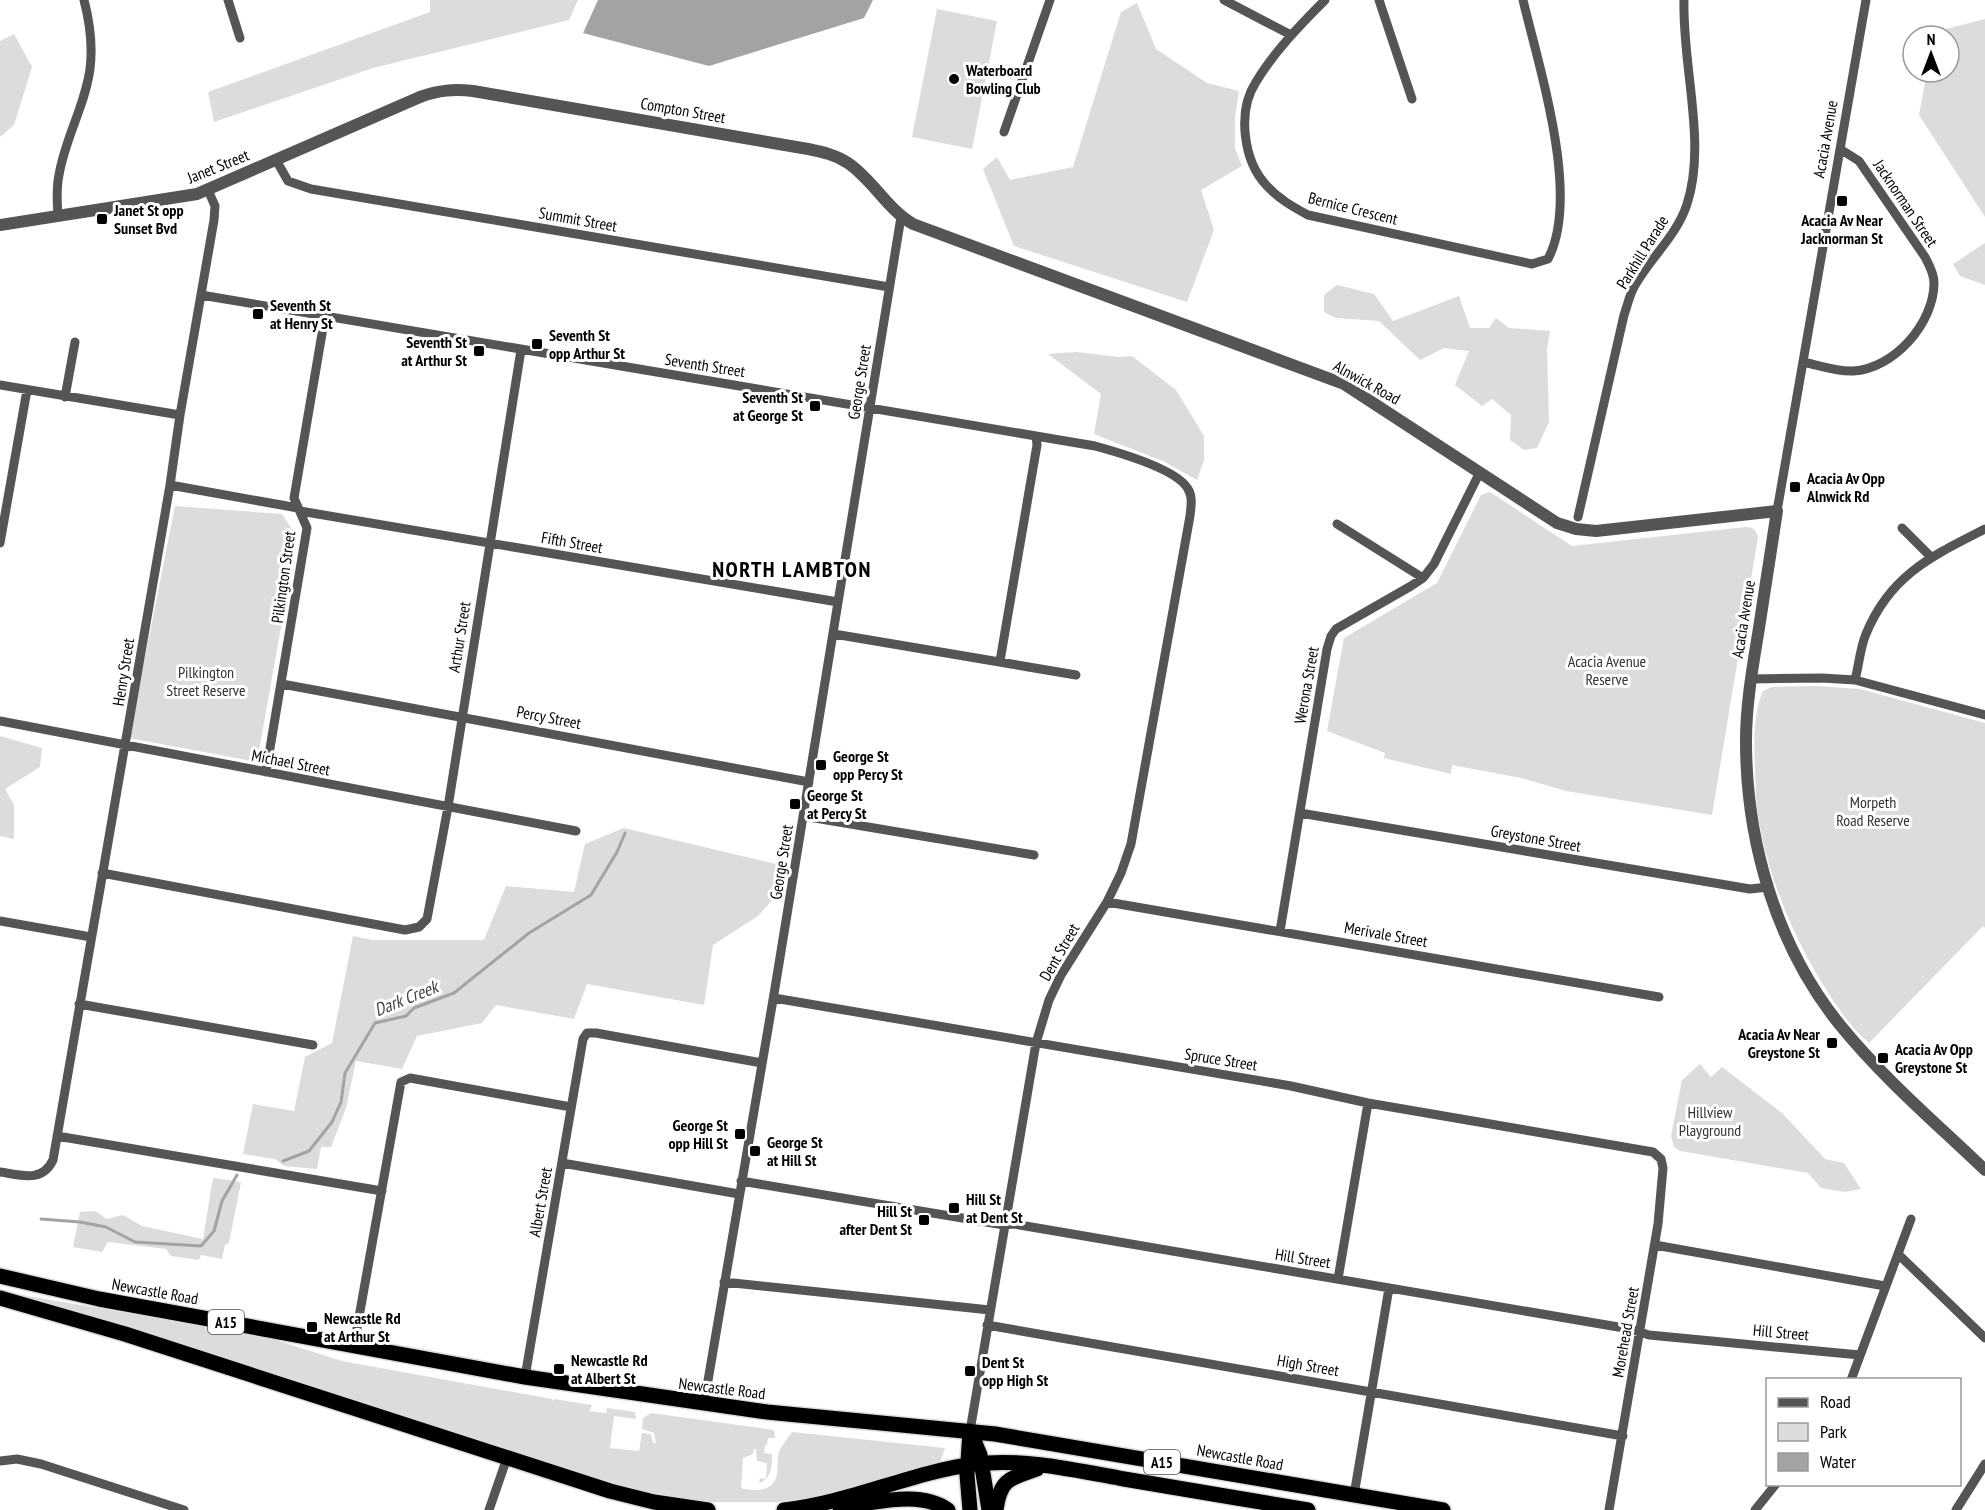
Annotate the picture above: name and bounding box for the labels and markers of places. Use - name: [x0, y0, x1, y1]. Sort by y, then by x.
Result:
- place label: Waterboard Bowling Club: [965, 60, 1041, 98]
- marker: Waterboard Bowling Club: [947, 72, 961, 86]
- marker: Acacia Av Near Jacknorman St: [1835, 194, 1849, 208]
- place label: Janet St opp Sunset Bvd: [113, 200, 184, 238]
- place label: Acacia Av Near Jacknorman St: [1800, 210, 1883, 248]
- marker: Janet St opp Sunset Bvd: [95, 212, 109, 226]
- place label: Seventh St at Henry St: [270, 295, 333, 333]
- marker: Seventh St at Henry St: [251, 307, 265, 321]
- place label: Seventh St opp Arthur St: [549, 325, 625, 363]
- place label: Seventh St at Arthur St: [401, 332, 467, 370]
- marker: Seventh St opp Arthur St: [530, 337, 544, 351]
- marker: Seventh St at Arthur St: [472, 344, 486, 358]
- place label: Seventh St at George St: [733, 387, 803, 425]
- marker: Seventh St at George St: [808, 399, 822, 413]
- place label: Acacia Av Opp Alnwick Rd: [1806, 468, 1885, 506]
- marker: Acacia Av Opp Alnwick Rd: [1788, 480, 1802, 494]
- place label: George St opp Percy St: [833, 746, 903, 784]
- marker: George St opp Percy St: [814, 758, 828, 772]
- place label: George St at Percy St: [807, 785, 867, 823]
- marker: George St at Percy St: [788, 797, 802, 811]
- place label: Acacia Av Near Greystone St: [1737, 1024, 1820, 1062]
- marker: Acacia Av Near Greystone St: [1825, 1036, 1839, 1050]
- place label: Acacia Av Opp Greystone St: [1894, 1039, 1973, 1077]
- marker: Acacia Av Opp Greystone St: [1876, 1051, 1890, 1065]
- place label: George St opp Hill St: [668, 1115, 728, 1153]
- marker: George St opp Hill St: [733, 1127, 747, 1141]
- place label: George St at Hill St: [767, 1132, 823, 1170]
- marker: George St at Hill St: [748, 1144, 762, 1158]
- place label: Hill St at Dent St: [966, 1189, 1023, 1227]
- place label: Hill St after Dent St: [840, 1201, 912, 1239]
- marker: Hill St at Dent St: [947, 1201, 961, 1215]
- marker: Hill St after Dent St: [917, 1213, 931, 1227]
- place label: Newcastle Rd at Arthur St: [324, 1308, 401, 1346]
- marker: Newcastle Rd at Arthur St: [305, 1320, 319, 1334]
- place label: Newcastle Rd at Albert St: [571, 1350, 648, 1388]
- place label: Dent St opp High St: [982, 1352, 1048, 1390]
- marker: Newcastle Rd at Albert St: [552, 1362, 566, 1376]
- marker: Dent St opp High St: [963, 1364, 977, 1378]

